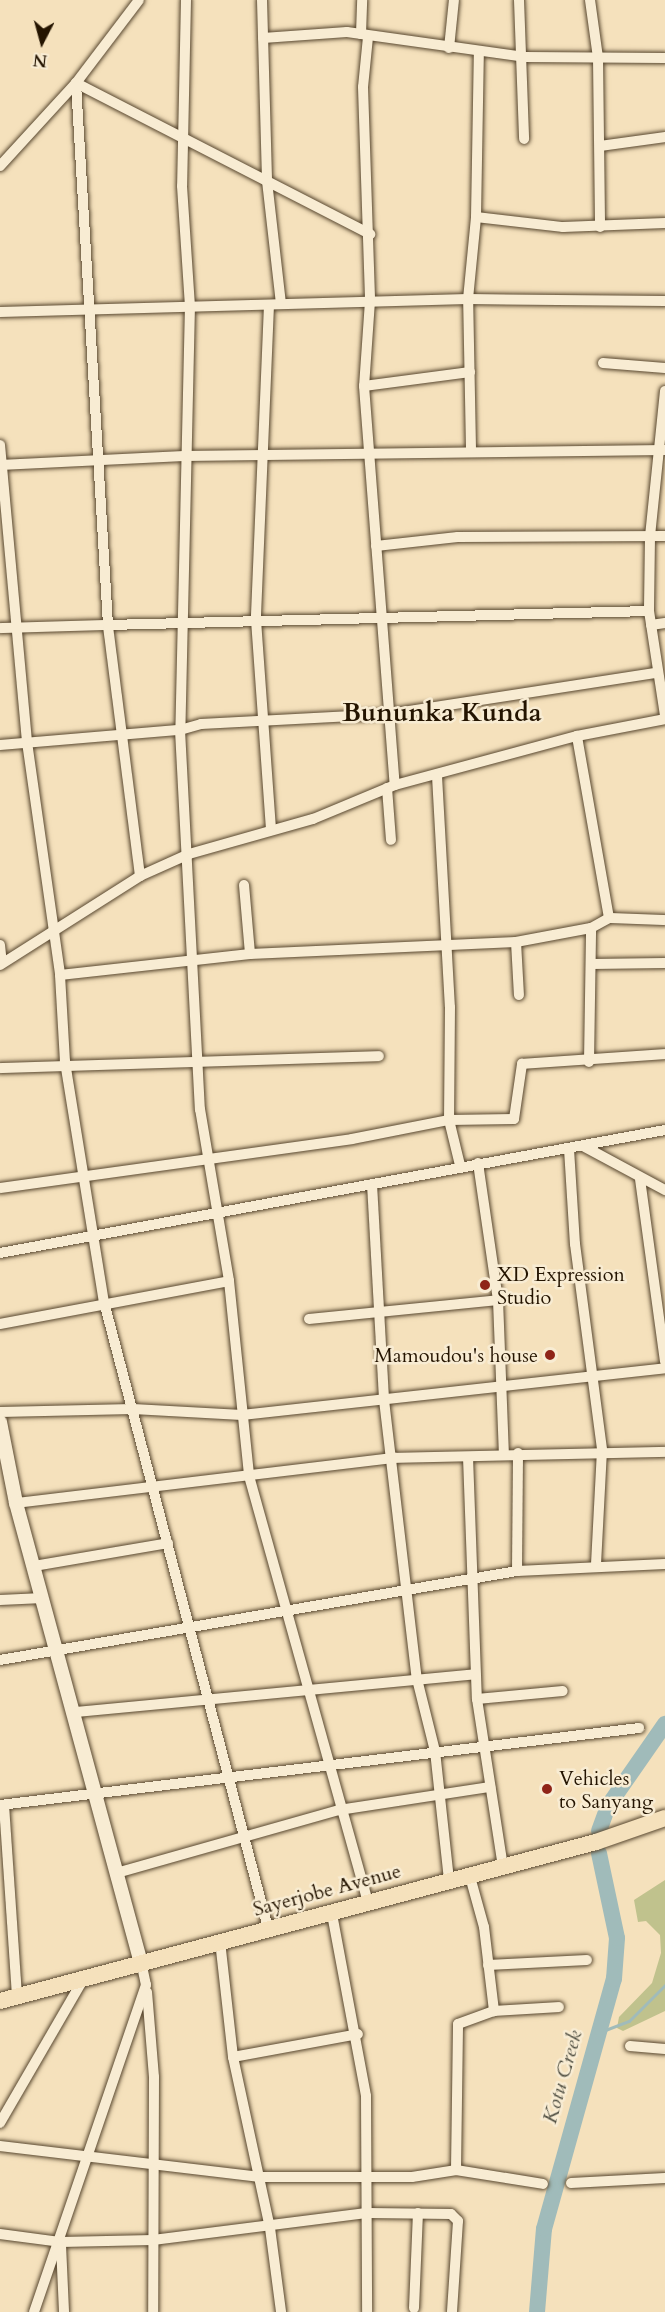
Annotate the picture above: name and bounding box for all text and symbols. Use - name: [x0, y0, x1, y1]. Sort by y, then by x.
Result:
- north arrow: [12, 12, 72, 72]
- text: N: [32, 48, 48, 72]
- district label: Bununka Kunda: [342, 697, 542, 729]
- place label: XD Expression Studio: [497, 1262, 625, 1309]
- marker: XD Expression Studio: [478, 1278, 492, 1292]
- place label: Mamoudou's house: [374, 1343, 538, 1367]
- marker: Mamoudou's house: [543, 1348, 557, 1362]
- place label: Vehicles to Sanyang: [559, 1766, 653, 1813]
- marker: Vehicles to Sanyang: [540, 1782, 554, 1796]
- street label: Sayerjobe Avenue: [250, 1859, 404, 1921]
- water label: Kotu Creek: [538, 2027, 588, 2127]

